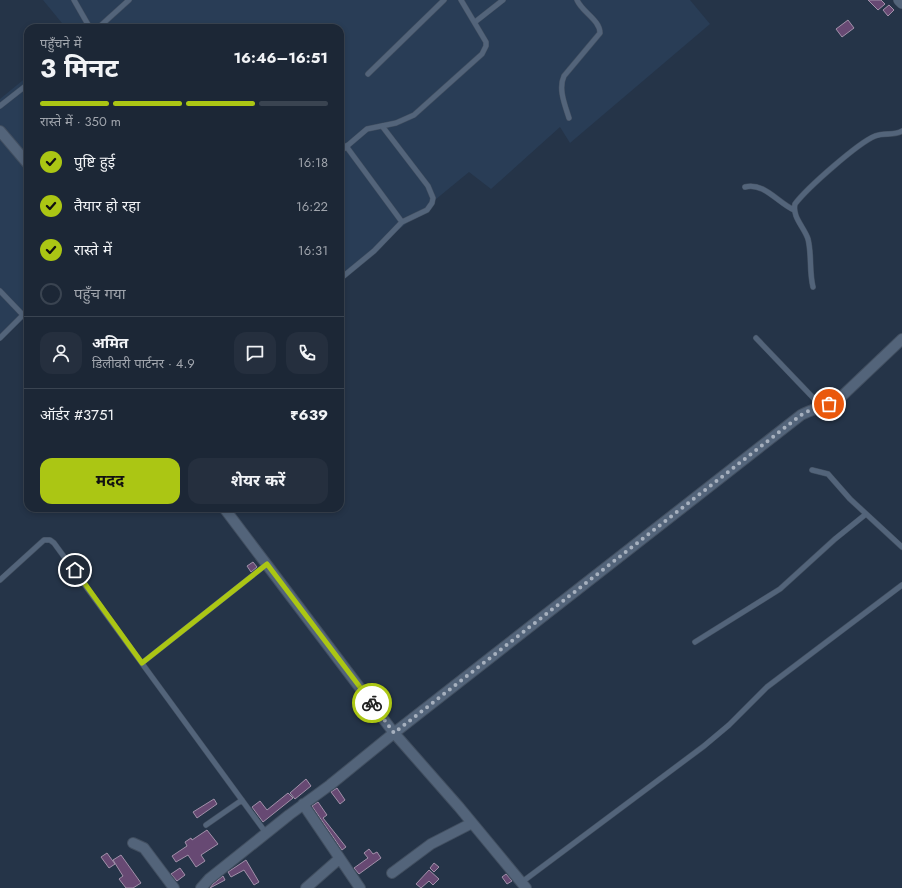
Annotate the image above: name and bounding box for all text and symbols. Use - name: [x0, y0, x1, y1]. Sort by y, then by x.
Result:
- text: पहुँचने में: [40, 34, 81, 53]
- text: 16:46–16:51: [233, 47, 328, 69]
- text: 3 मिनट: [40, 49, 119, 87]
- text: रास्ते में · 350 m: [40, 112, 121, 131]
- icon: check: [40, 151, 62, 173]
- text: पुष्टि हुई: [74, 151, 115, 173]
- text: 16:18: [298, 153, 328, 172]
- icon: check: [40, 195, 62, 217]
- text: तैयार हो रहा: [74, 195, 140, 217]
- text: 16:22: [296, 197, 328, 216]
- icon: check: [40, 239, 62, 261]
- text: रास्ते में: [74, 239, 112, 261]
- text: 16:31: [298, 241, 328, 260]
- text: पहुँच गया: [74, 283, 126, 305]
- button: person: [40, 332, 82, 374]
- text: अमित: [92, 332, 128, 354]
- button: chat: [234, 332, 276, 374]
- button: phone: [286, 332, 328, 374]
- text: डिलीवरी पार्टनर · 4.9: [92, 354, 195, 373]
- pin: [812, 387, 846, 421]
- icon: bag: [818, 393, 840, 415]
- text: ऑर्डर #3751: [40, 404, 114, 426]
- text: ₹639: [290, 404, 328, 426]
- button: मदद: [40, 458, 180, 504]
- button: शेयर करें: [188, 458, 328, 504]
- pin: [58, 553, 92, 587]
- icon: home: [64, 559, 86, 581]
- courier: [352, 683, 392, 723]
- icon: bike: [361, 692, 383, 714]

